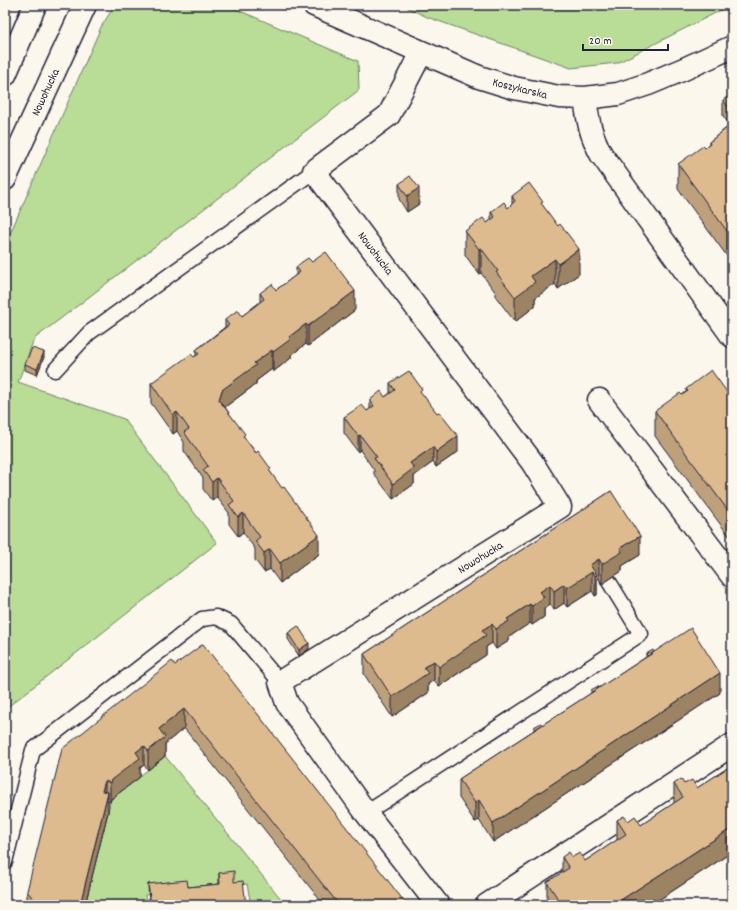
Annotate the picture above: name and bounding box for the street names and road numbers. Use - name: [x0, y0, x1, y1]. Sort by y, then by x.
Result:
- street label: Nowohucka: [28, 66, 65, 119]
- street label: Koszykarska: [490, 74, 549, 105]
- street label: Nowohucka: [353, 229, 397, 279]
- street label: Nowohucka: [455, 538, 507, 579]

